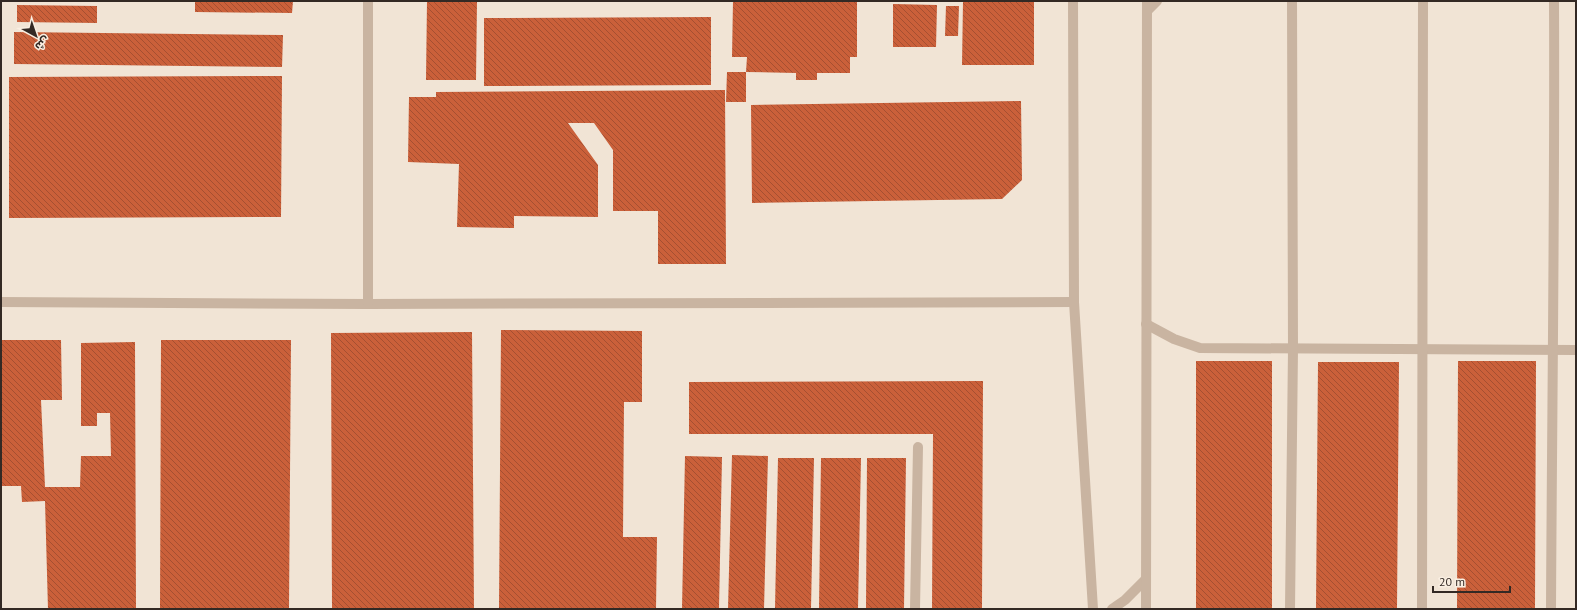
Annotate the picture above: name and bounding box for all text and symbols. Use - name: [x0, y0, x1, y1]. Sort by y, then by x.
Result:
- north arrow: [16, 16, 56, 56]
- text: ش: [32, 33, 53, 54]
- scale bar: [1433, 568, 1510, 594]
- text: 20 m: [1439, 574, 1465, 589]

